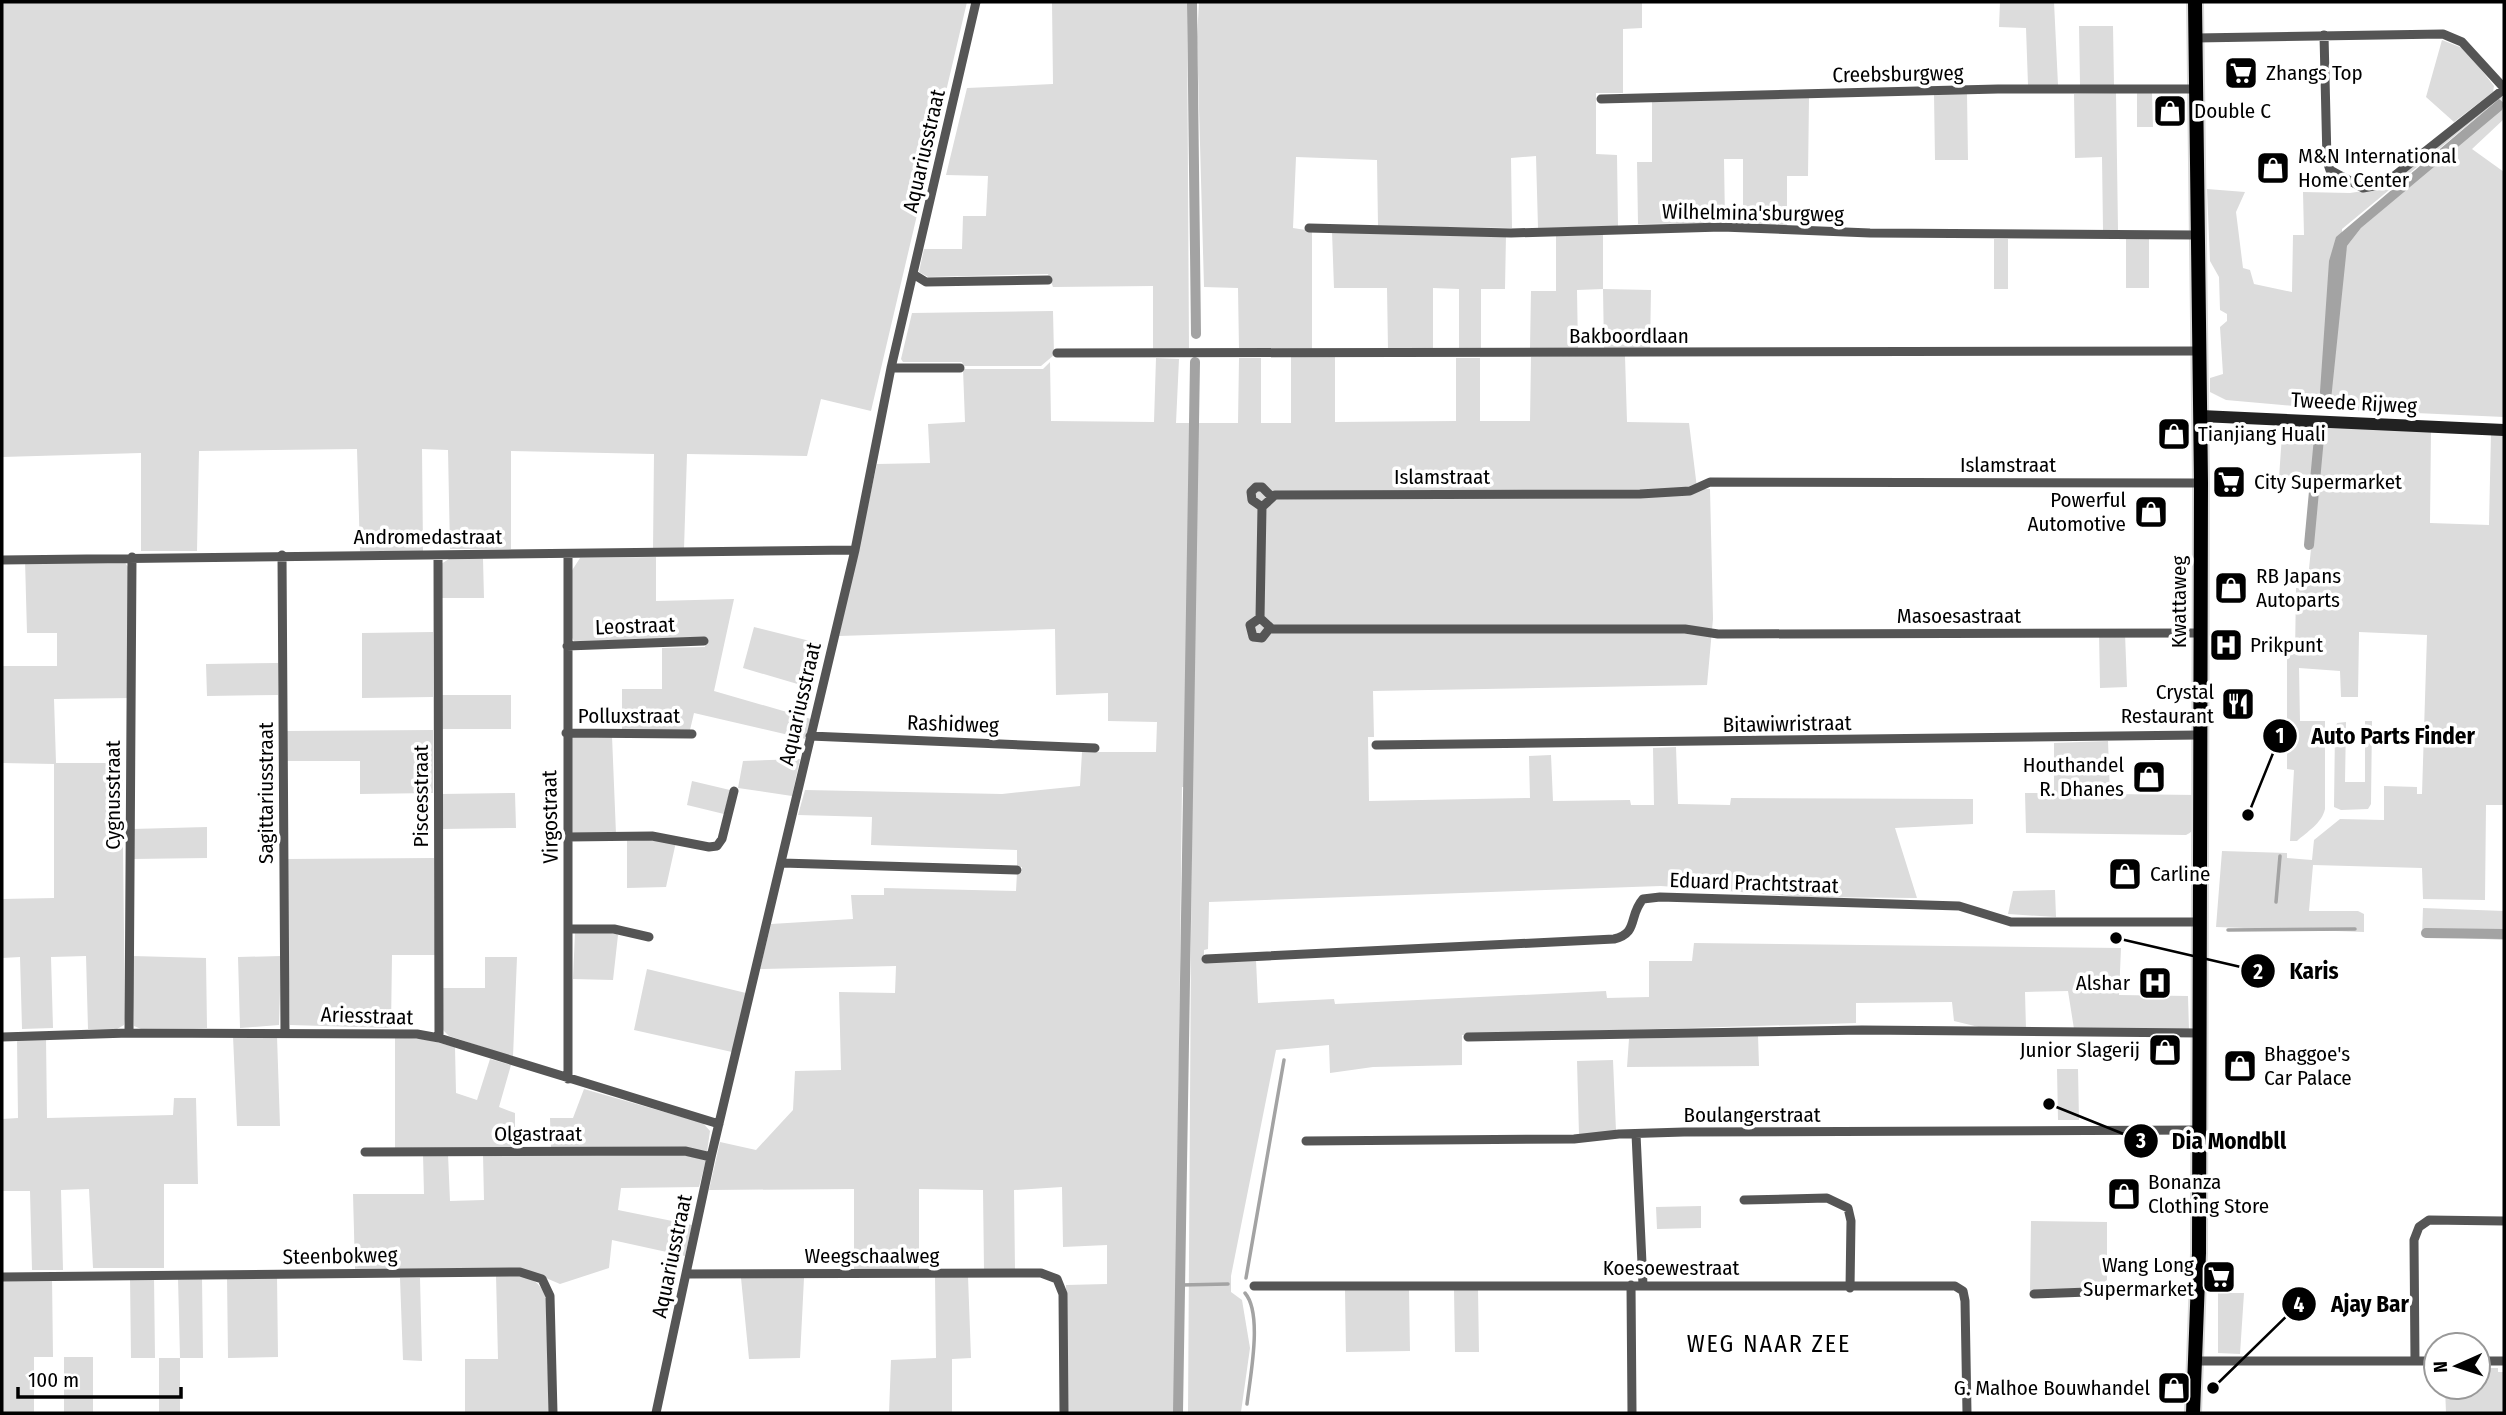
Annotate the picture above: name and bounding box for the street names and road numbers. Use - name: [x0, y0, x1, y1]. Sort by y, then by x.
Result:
- street label: Creebsburgweg: [1832, 60, 1964, 88]
- street label: Aquariusstraat: [897, 87, 951, 215]
- street label: Wilhelmina'sburgweg: [1662, 198, 1844, 228]
- street label: Bakboordlaan: [1569, 323, 1689, 349]
- street label: Tweede Rijweg: [2290, 387, 2418, 419]
- street label: Islamstraat: [1960, 452, 2056, 478]
- street label: Islamstraat: [1394, 464, 1490, 490]
- street label: Andromedastraat: [354, 524, 503, 550]
- street label: Kwattaweg: [2166, 556, 2192, 648]
- street label: Masoesastraat: [1897, 603, 2021, 629]
- street label: Leostraat: [595, 612, 676, 640]
- street label: Aquariusstraat: [773, 640, 827, 768]
- street label: Polluxstraat: [578, 703, 680, 729]
- street label: Rashidweg: [907, 709, 1000, 739]
- street label: Bitawiwristraat: [1722, 710, 1852, 738]
- street label: Sagittariusstraat: [253, 722, 279, 864]
- street label: Cygnusstraat: [100, 740, 126, 850]
- street label: Piscesstraat: [408, 744, 434, 847]
- street label: Virgostraat: [536, 770, 564, 864]
- street label: Eduard Prachtstraat: [1669, 867, 1839, 899]
- street label: Ariesstraat: [320, 1001, 414, 1031]
- street label: Boulangerstraat: [1683, 1102, 1821, 1128]
- street label: Olgastraat: [494, 1121, 582, 1147]
- street label: Aquariusstraat: [646, 1192, 698, 1320]
- street label: Steenbokweg: [282, 1242, 398, 1270]
- street label: Weegschaalweg: [805, 1243, 940, 1269]
- street label: Koesoewestraat: [1603, 1255, 1739, 1281]

